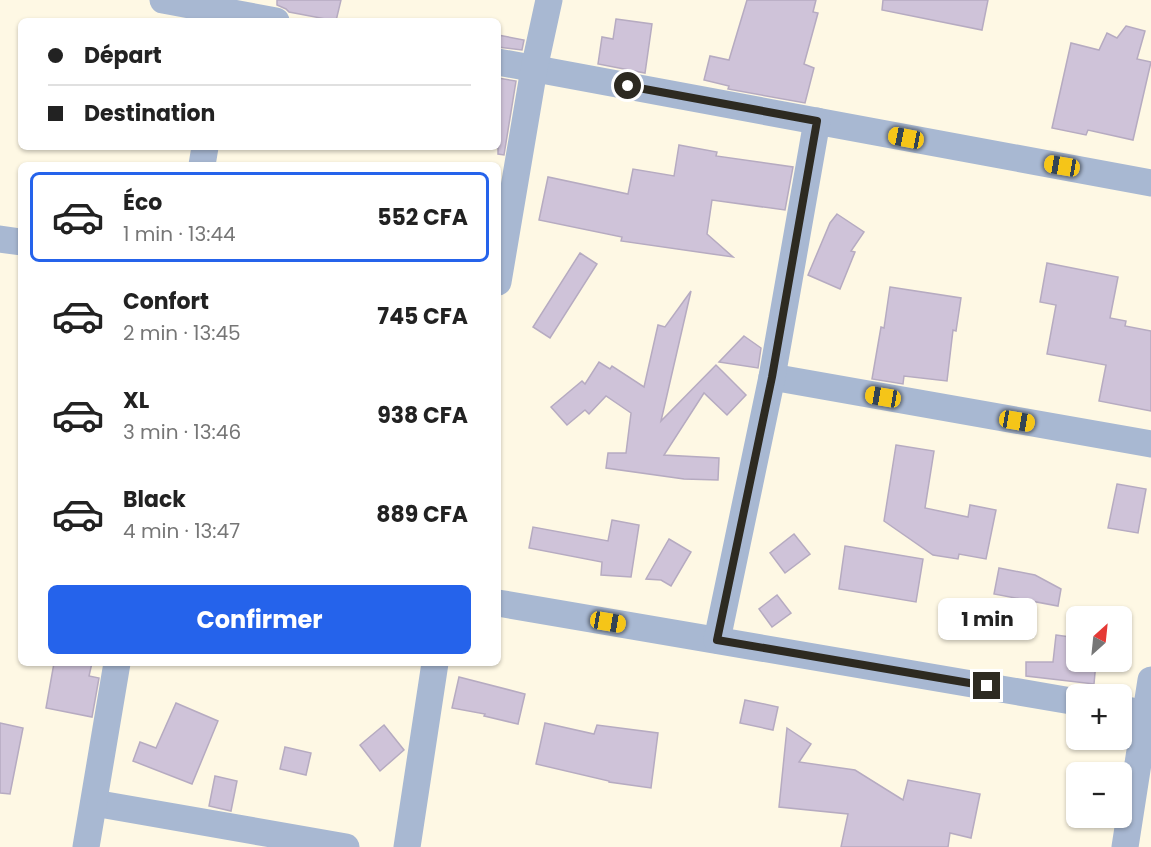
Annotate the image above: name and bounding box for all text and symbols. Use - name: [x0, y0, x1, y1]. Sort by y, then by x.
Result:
- text: Départ: [84, 40, 162, 71]
- route start: [614, 72, 641, 99]
- text: Destination: [84, 98, 215, 129]
- car: [887, 126, 925, 150]
- car: [1043, 154, 1081, 178]
- text: Éco: [123, 187, 162, 218]
- icon: car: [51, 190, 105, 244]
- text: 552 CFA: [377, 202, 468, 233]
- text: 1 min · 13:44: [123, 220, 236, 248]
- text: Confort: [123, 286, 209, 317]
- icon: car: [51, 289, 105, 343]
- text: 745 CFA: [377, 301, 468, 332]
- text: 2 min · 13:45: [123, 319, 241, 347]
- text: XL: [123, 385, 149, 416]
- car: [864, 385, 902, 409]
- icon: car: [51, 388, 105, 442]
- text: 938 CFA: [377, 400, 468, 431]
- car: [998, 409, 1036, 433]
- text: 3 min · 13:46: [123, 418, 241, 446]
- text: Black: [123, 484, 186, 515]
- icon: car: [51, 487, 105, 541]
- text: 889 CFA: [376, 499, 468, 530]
- text: 4 min · 13:47: [123, 517, 240, 545]
- button: Confirmer: [48, 585, 471, 654]
- callout: 1 min: [938, 599, 1036, 641]
- text: 1 min: [961, 605, 1014, 633]
- north arrow: [1066, 606, 1132, 672]
- map controls: [1066, 606, 1132, 828]
- car: [589, 610, 627, 634]
- route end: [973, 672, 1000, 699]
- button: +: [1066, 684, 1132, 750]
- button: −: [1066, 762, 1132, 828]

